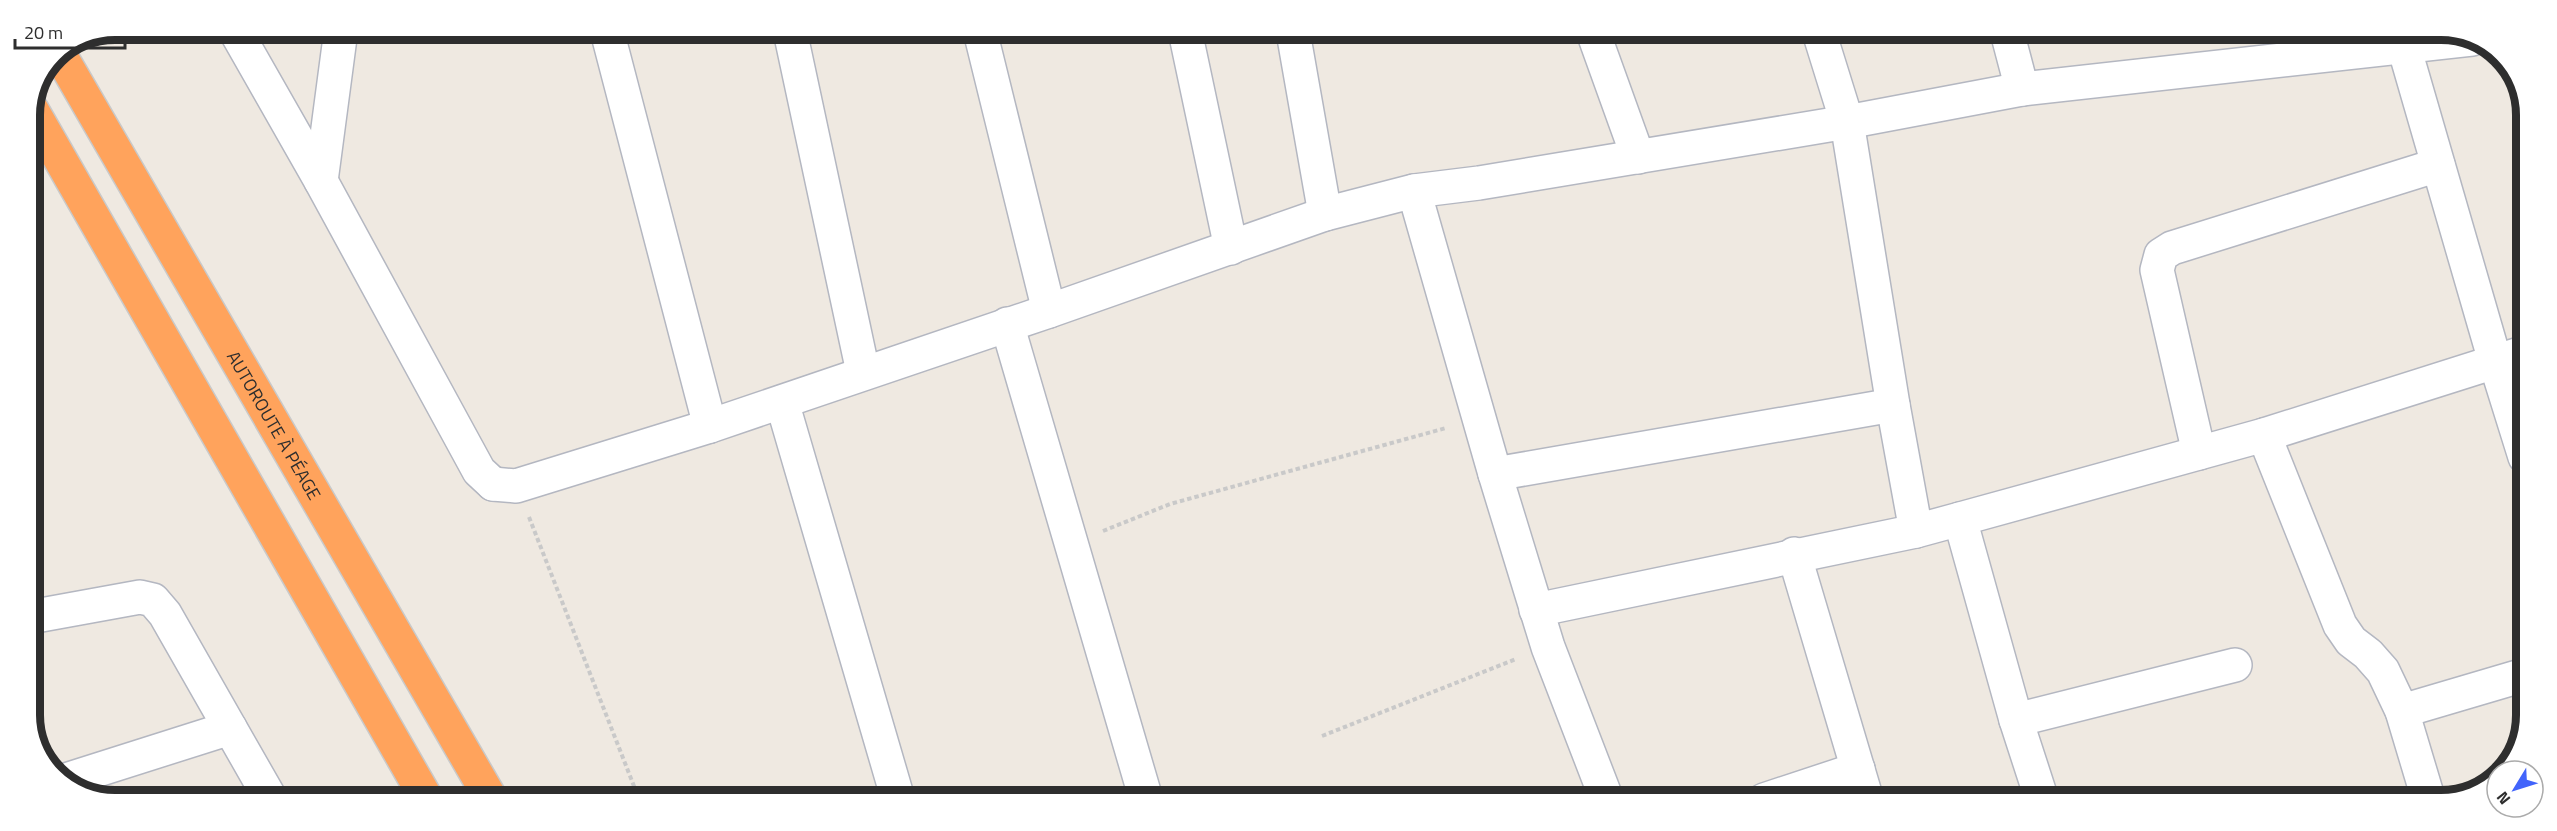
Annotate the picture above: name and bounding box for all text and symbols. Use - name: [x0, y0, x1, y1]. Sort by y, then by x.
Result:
- scale bar: [15, 12, 124, 50]
- text: 20 m: [24, 19, 63, 46]
- street label: AUTOROUTE À PÉAGE: [221, 346, 328, 505]
- north arrow: [2485, 759, 2545, 819]
- text: N: [2490, 786, 2516, 810]

